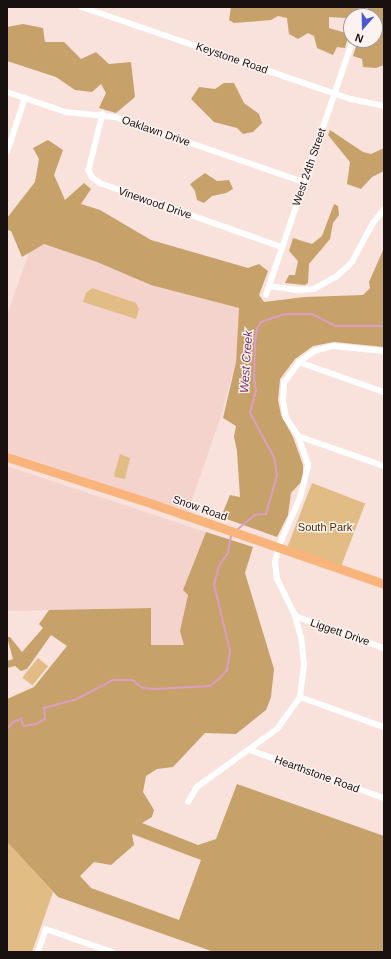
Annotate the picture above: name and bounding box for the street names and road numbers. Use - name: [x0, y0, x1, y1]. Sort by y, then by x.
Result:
- street label: Keystone Road: [194, 40, 270, 76]
- street label: Oaklawn Drive: [120, 113, 192, 149]
- street label: West 24th Street: [289, 126, 329, 208]
- street label: Vinewood Drive: [117, 184, 193, 222]
- street label: Snow Road: [171, 493, 229, 523]
- street label: Liggett Drive: [309, 616, 371, 648]
- street label: Hearthstone Road: [273, 753, 361, 795]

